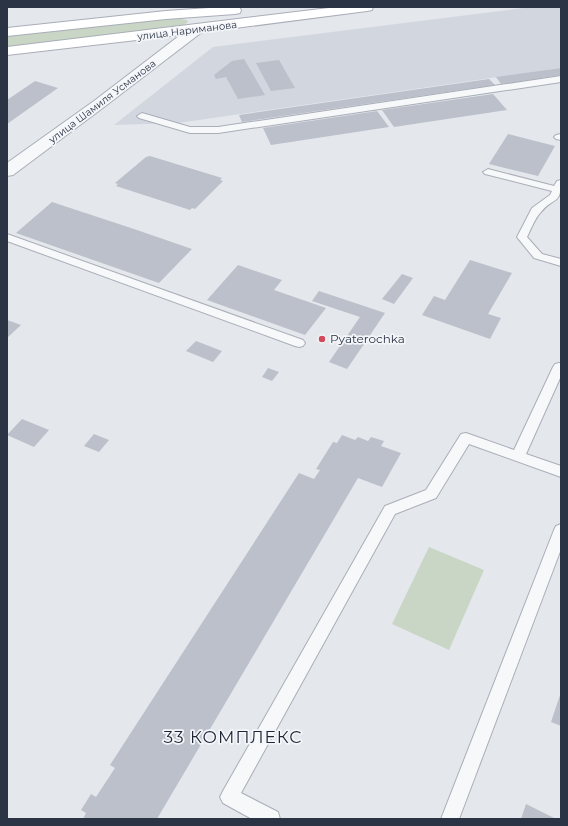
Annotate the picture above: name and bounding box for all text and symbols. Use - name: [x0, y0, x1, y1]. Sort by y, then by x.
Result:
- street label: улица Нариманова: [135, 18, 238, 43]
- street label: улица Шамиля Усманова: [45, 57, 159, 147]
- place label: Pyaterochka: [330, 331, 405, 346]
- marker: Pyaterochka: [317, 334, 327, 344]
- district label: 33 КОМПЛЕКС: [164, 727, 302, 747]

